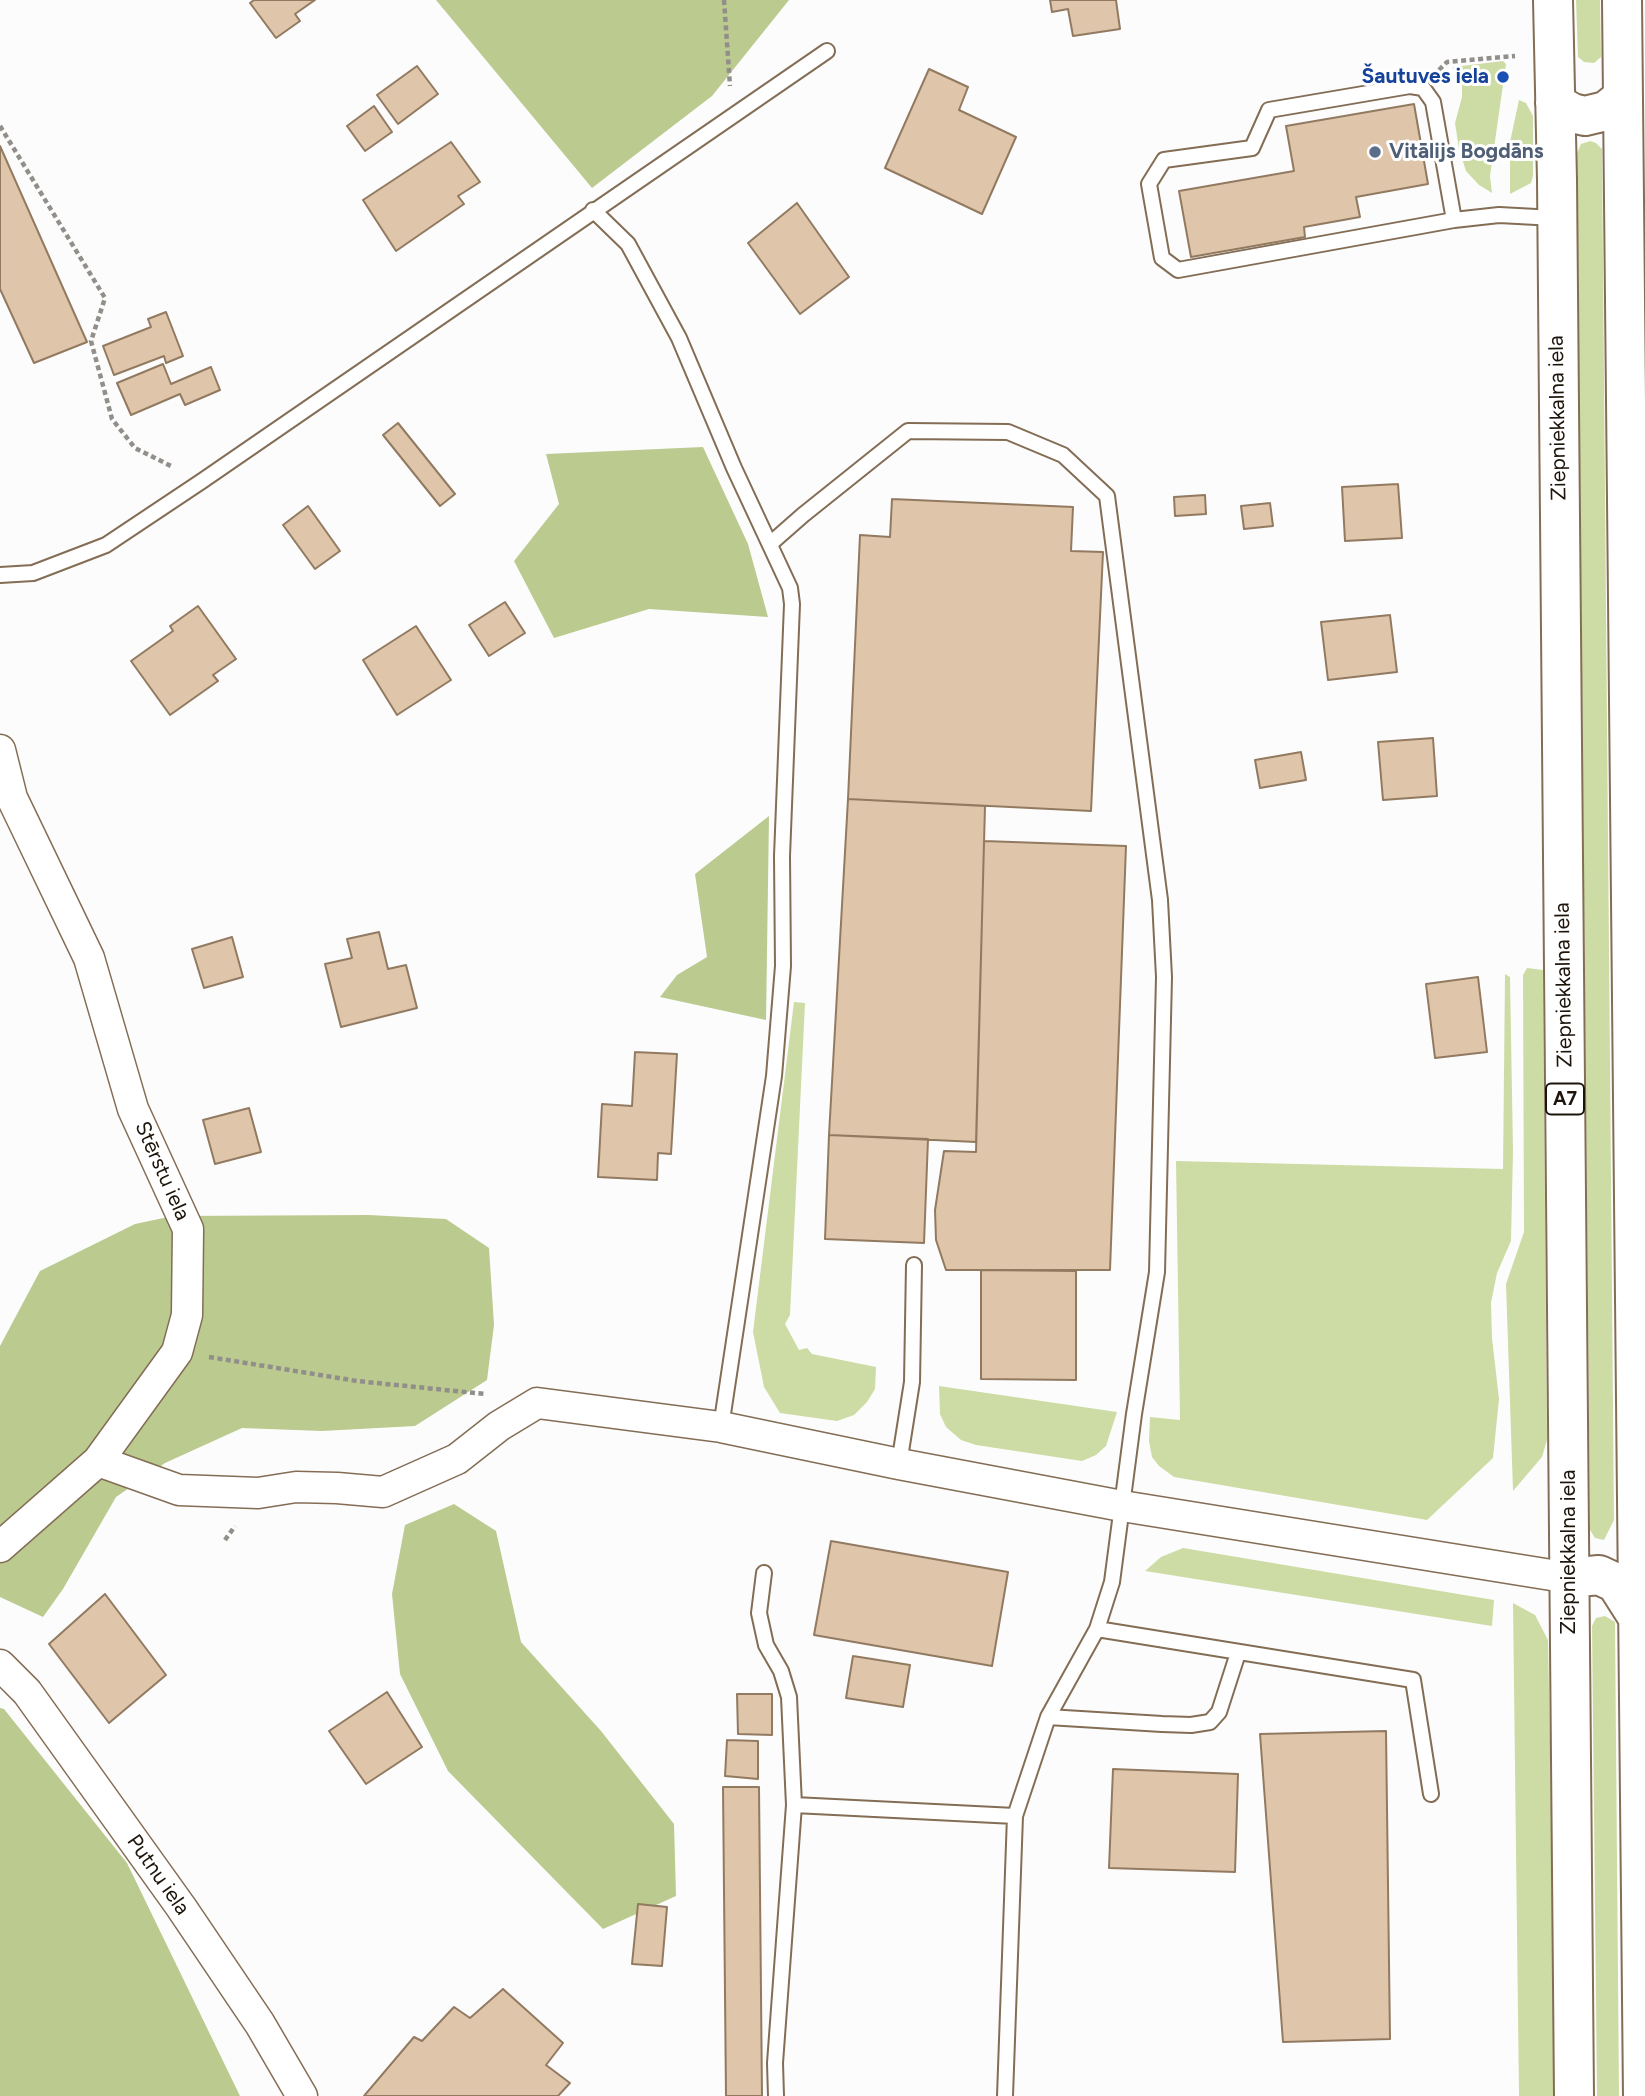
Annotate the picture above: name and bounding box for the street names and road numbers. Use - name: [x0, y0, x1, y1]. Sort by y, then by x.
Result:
- street label: Ziepniekkalna iela: [1544, 335, 1572, 501]
- street label: Ziepniekkalna iela: [1550, 902, 1578, 1068]
- road number: A7: [1546, 1084, 1584, 1114]
- street label: Stērstu iela: [129, 1118, 195, 1224]
- street label: Ziepniekkalna iela: [1556, 1469, 1582, 1635]
- street label: Putnu iela: [121, 1830, 195, 1920]

